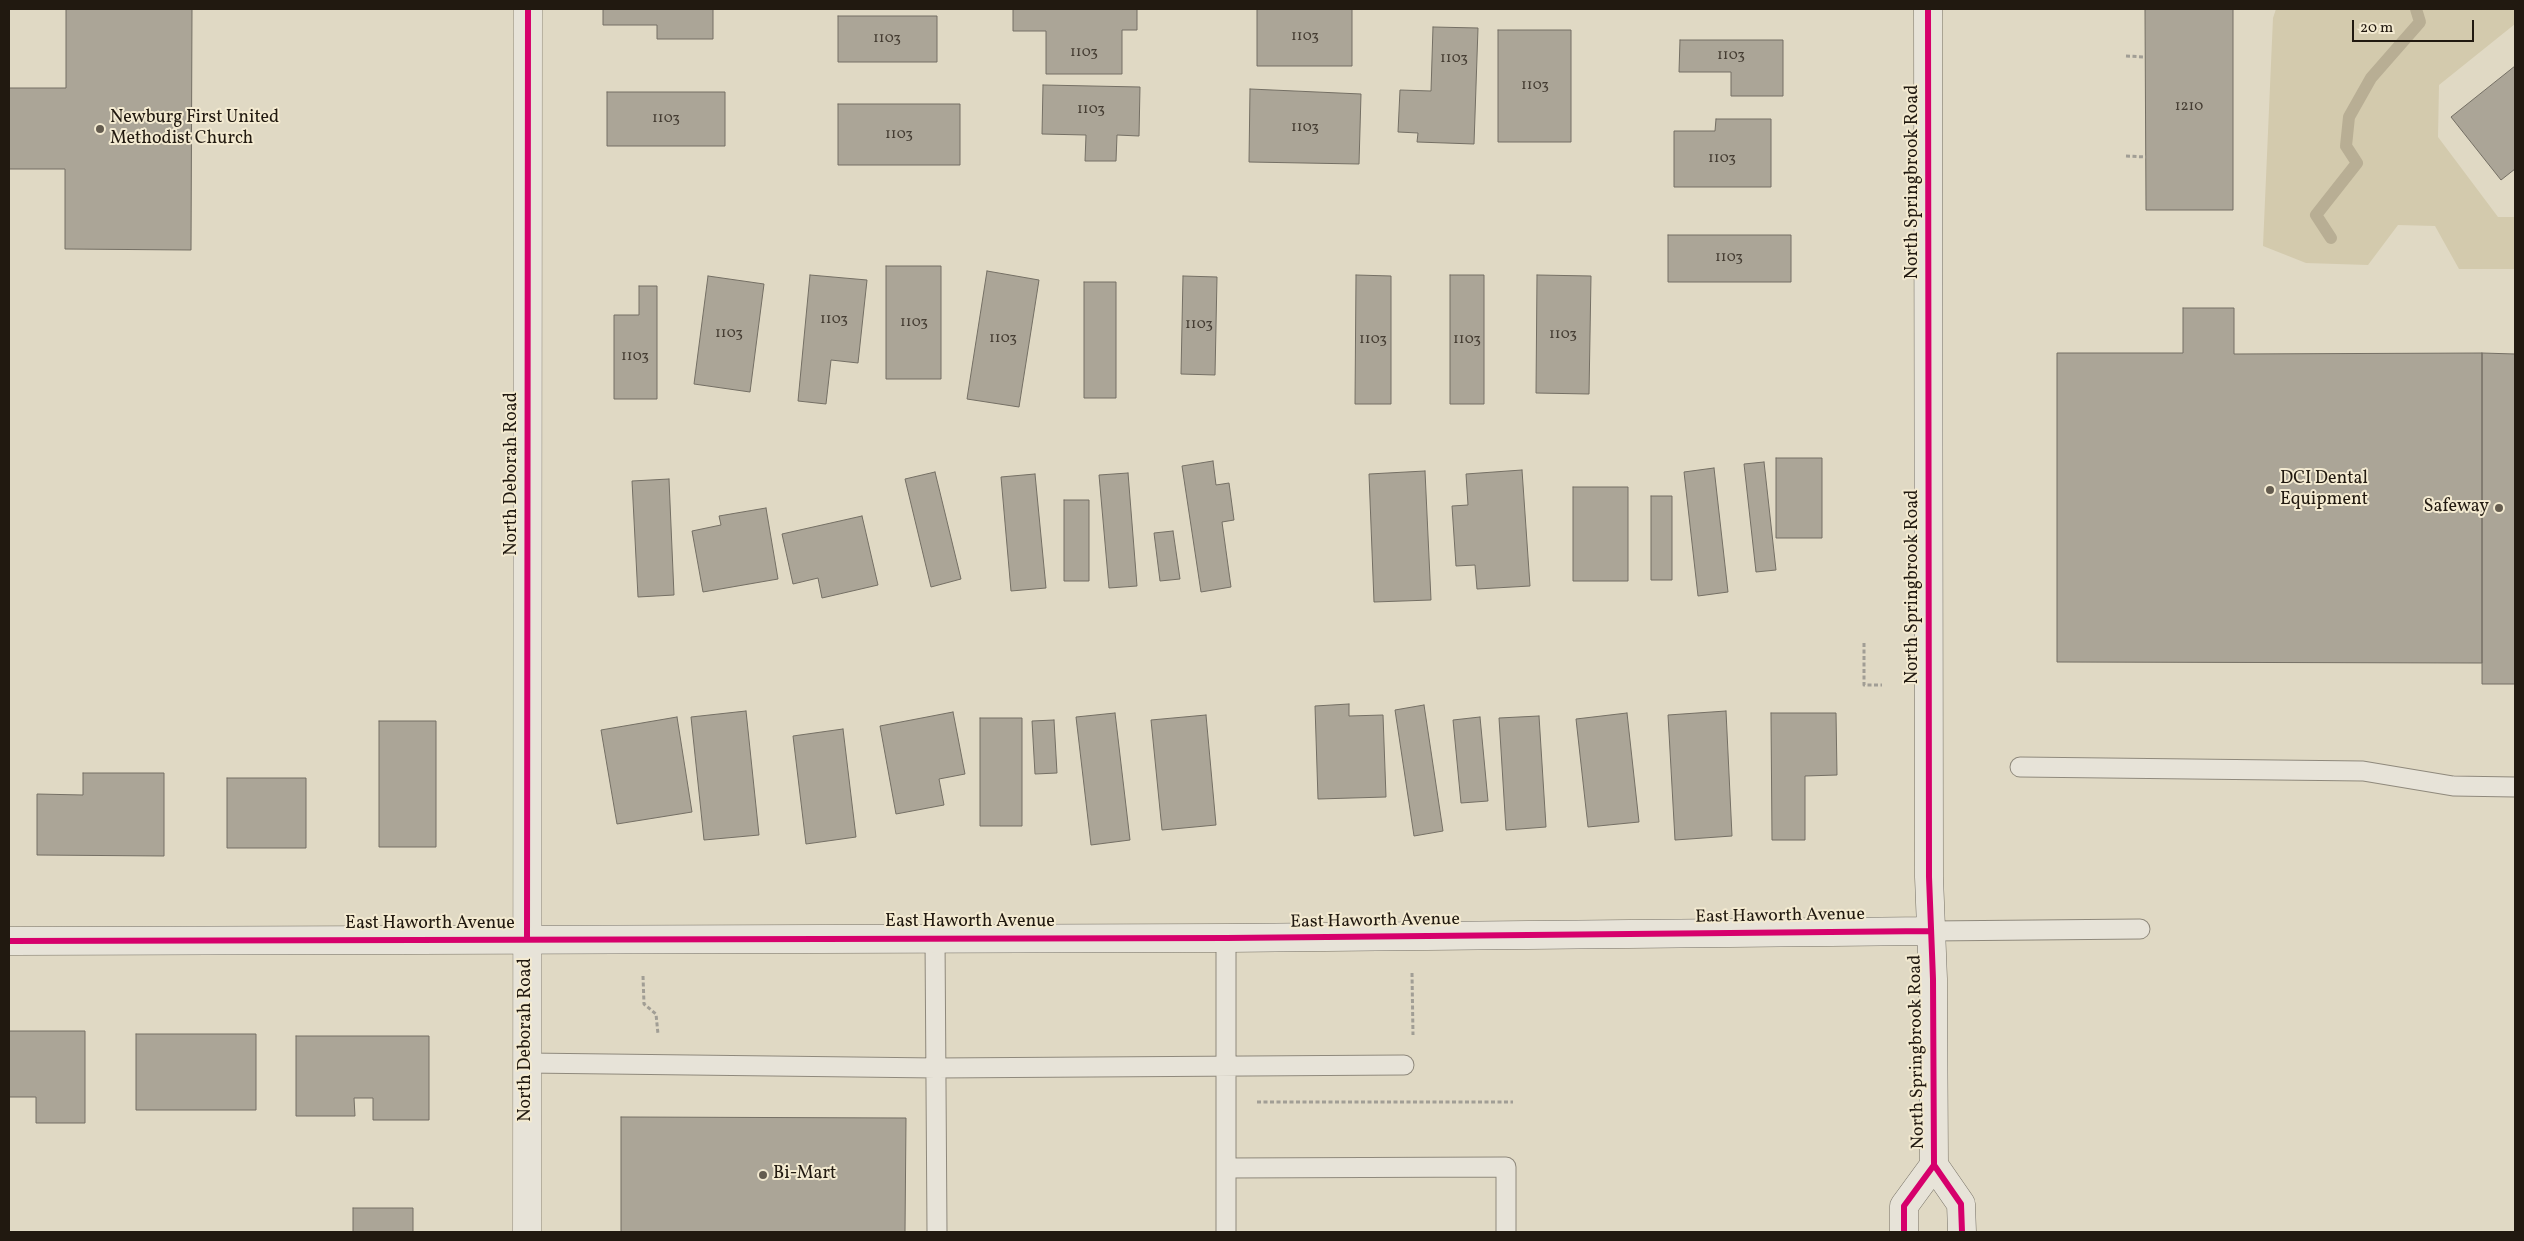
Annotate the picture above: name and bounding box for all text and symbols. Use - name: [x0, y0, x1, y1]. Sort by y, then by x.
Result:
- scale bar: [2354, 10, 2476, 42]
- text: 20 m: [2360, 18, 2393, 39]
- house number: 1103: [1291, 28, 1319, 46]
- house number: 1103: [873, 30, 901, 48]
- house number: 1103: [1070, 44, 1098, 62]
- house number: 1103: [1717, 47, 1745, 65]
- house number: 1103: [1440, 50, 1468, 68]
- house number: 1103: [1521, 77, 1549, 95]
- street label: North Springbrook Road: [1903, 85, 1925, 279]
- house number: 1210: [2175, 98, 2203, 116]
- house number: 1103: [1077, 101, 1105, 119]
- place label: Newburg First United Methodist Church: [110, 108, 279, 150]
- house number: 1103: [652, 110, 680, 128]
- house number: 1103: [1291, 119, 1319, 137]
- marker: Newburg First United Methodist Church: [94, 123, 106, 135]
- house number: 1103: [885, 126, 913, 144]
- house number: 1103: [1708, 150, 1736, 168]
- house number: 1103: [1715, 249, 1743, 267]
- house number: 1103: [820, 311, 848, 329]
- house number: 1103: [900, 314, 928, 332]
- house number: 1103: [1185, 316, 1213, 334]
- house number: 1103: [715, 325, 743, 343]
- house number: 1103: [1549, 326, 1577, 344]
- house number: 1103: [989, 330, 1017, 348]
- house number: 1103: [1359, 331, 1387, 349]
- house number: 1103: [1453, 331, 1481, 349]
- house number: 1103: [621, 348, 649, 366]
- street label: North Deborah Road: [502, 392, 524, 556]
- place label: DCI Dental Equipment: [2280, 469, 2368, 512]
- marker: DCI Dental Equipment: [2264, 484, 2276, 496]
- street label: North Springbrook Road: [1903, 490, 1925, 684]
- place label: Safeway: [2423, 497, 2489, 519]
- marker: Safeway: [2493, 502, 2505, 514]
- street label: East Haworth Avenue: [1695, 905, 1865, 929]
- street label: East Haworth Avenue: [1290, 910, 1460, 934]
- street label: East Haworth Avenue: [885, 912, 1055, 934]
- street label: East Haworth Avenue: [345, 914, 515, 936]
- street label: North Springbrook Road: [1906, 954, 1930, 1150]
- street label: North Deborah Road: [516, 958, 538, 1122]
- place label: Bi-Mart: [773, 1164, 836, 1186]
- marker: Bi-Mart: [757, 1169, 769, 1181]

